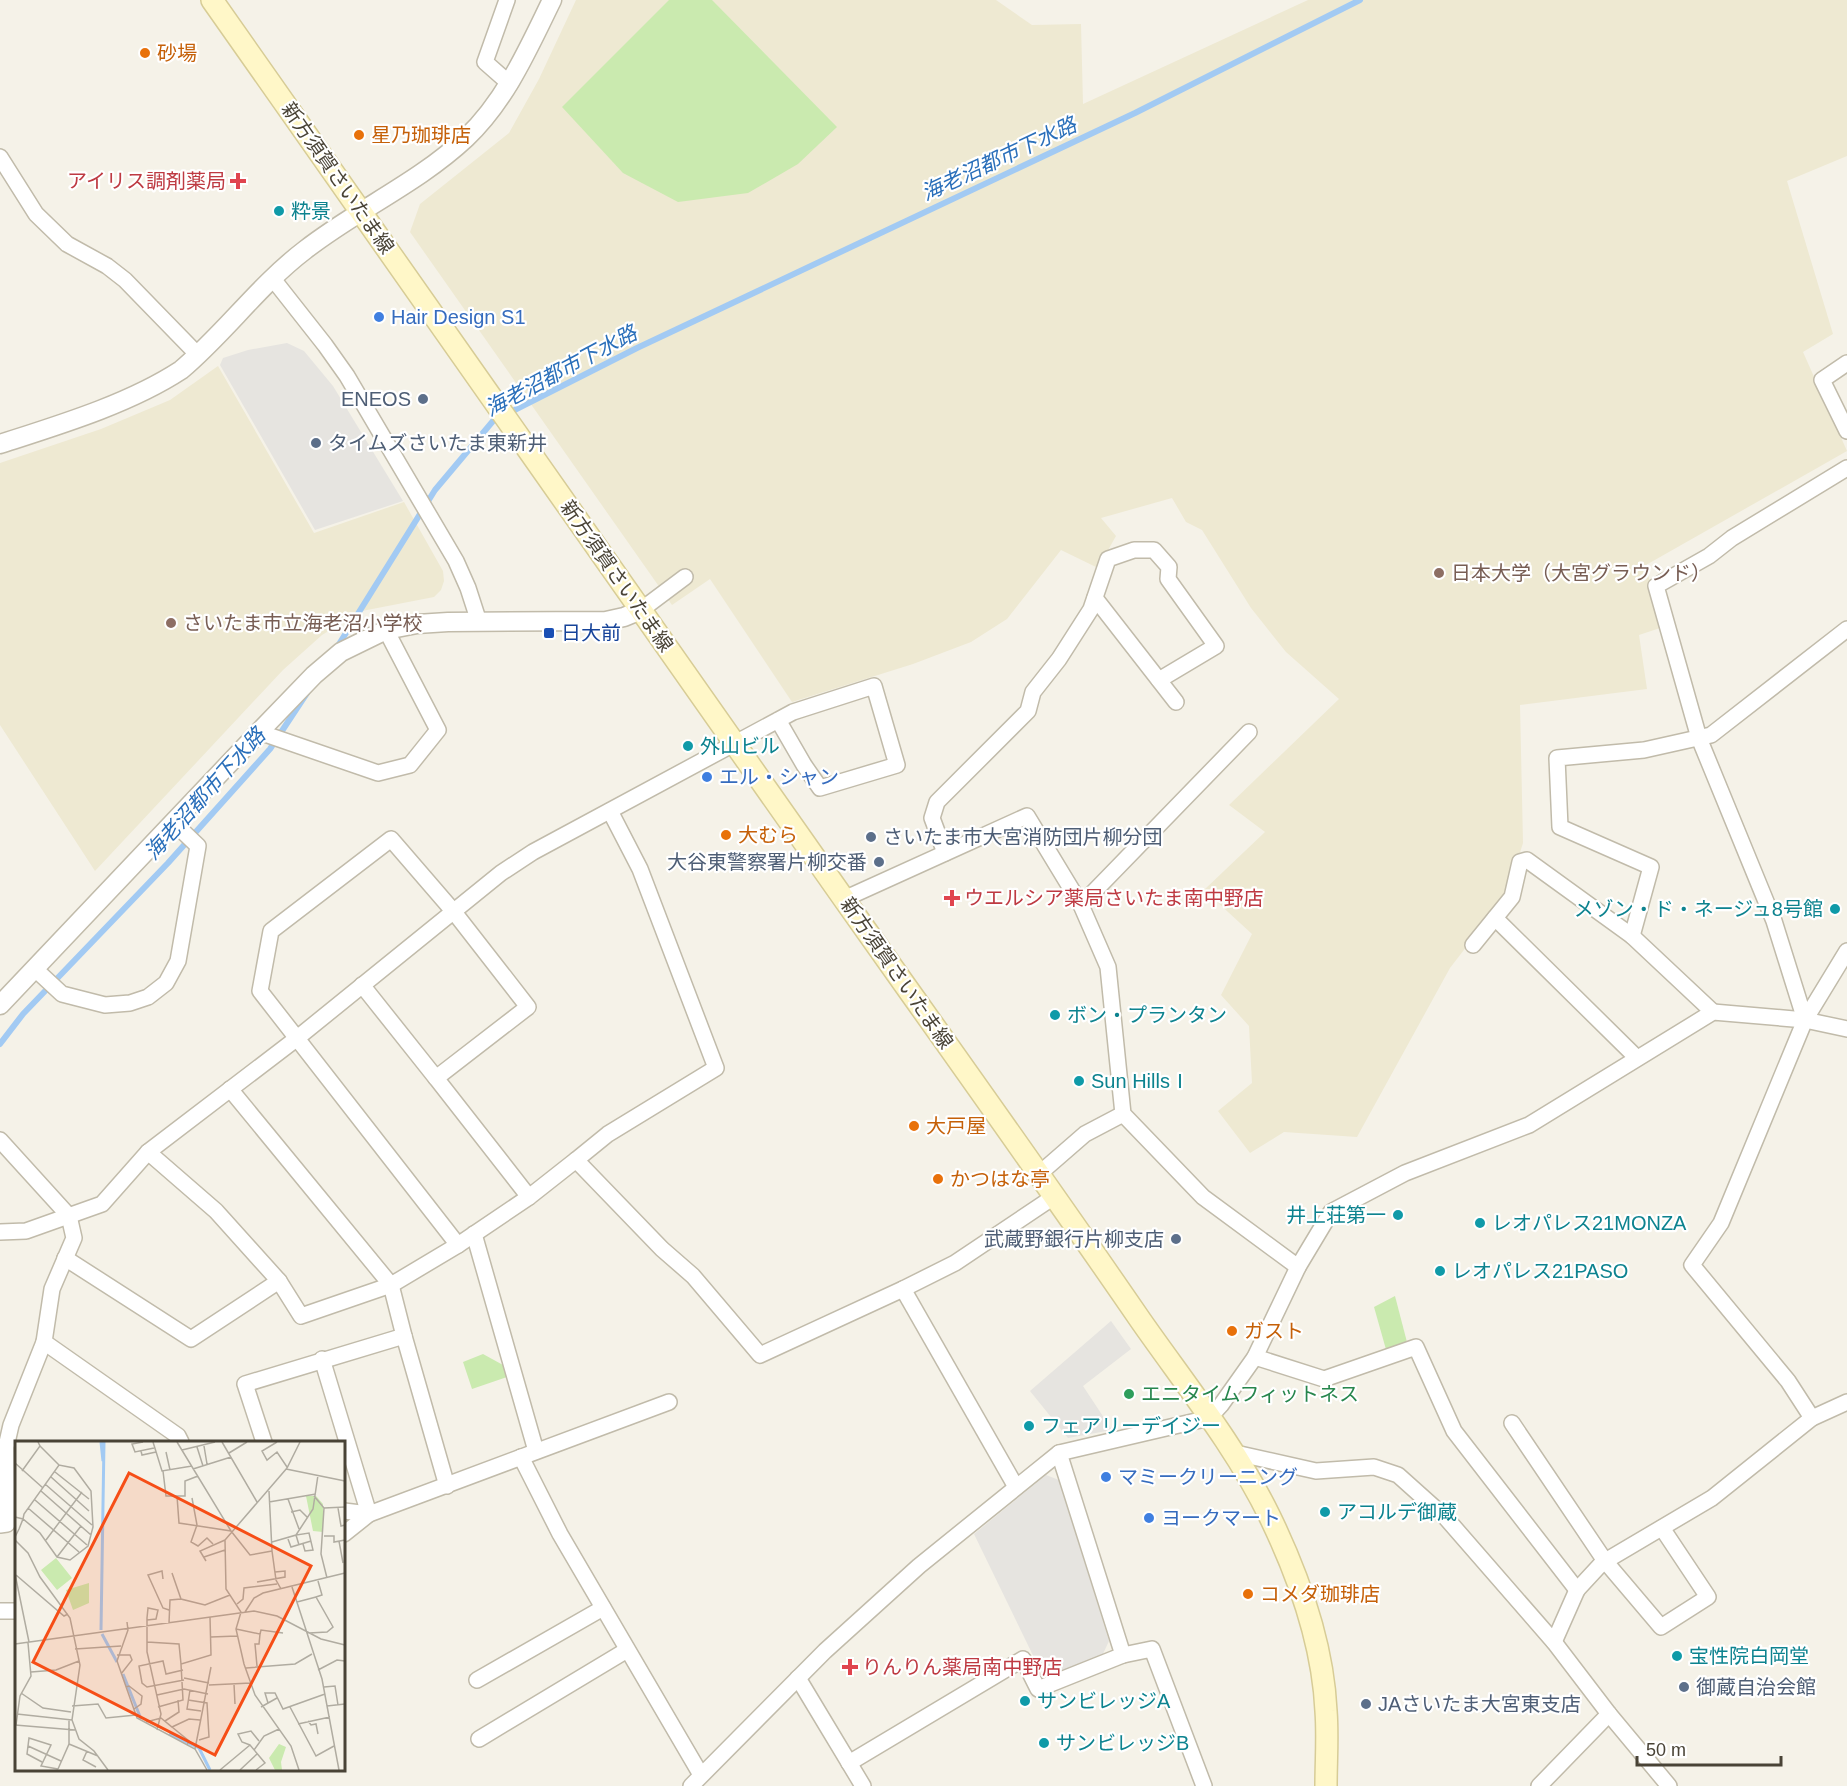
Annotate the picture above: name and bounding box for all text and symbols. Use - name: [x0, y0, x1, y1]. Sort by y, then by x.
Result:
- place label: 砂場: [157, 42, 197, 64]
- marker: 砂場: [138, 46, 152, 60]
- street label: 新方須賀さいたま線: [278, 98, 398, 258]
- water label: 海老沼都市下水路: [918, 112, 1082, 204]
- place label: 星乃珈琲店: [371, 124, 471, 146]
- marker: 星乃珈琲店: [352, 128, 366, 142]
- place label: アイリス調剤薬局: [67, 170, 226, 192]
- marker: アイリス調剤薬局: [231, 174, 245, 188]
- place label: 粋景: [291, 200, 331, 222]
- marker: 粋景: [272, 204, 286, 218]
- place label: Hair Design S1: [391, 306, 526, 328]
- marker: Hair Design S1: [372, 310, 386, 324]
- water label: 海老沼都市下水路: [481, 320, 642, 420]
- place label: ENEOS: [341, 388, 411, 410]
- marker: ENEOS: [416, 392, 430, 406]
- place label: タイムズさいたま東新井: [328, 432, 547, 454]
- marker: タイムズさいたま東新井: [309, 436, 323, 450]
- street label: 新方須賀さいたま線: [557, 496, 677, 656]
- place label: 日本大学（大宮グラウンド）: [1451, 562, 1711, 584]
- marker: 日本大学（大宮グラウンド）: [1432, 566, 1446, 580]
- place label: さいたま市立海老沼小学校: [183, 612, 422, 634]
- marker: さいたま市立海老沼小学校: [164, 616, 178, 630]
- place label: 日大前: [561, 622, 621, 644]
- marker: 日大前: [542, 626, 556, 640]
- water label: 海老沼都市下水路: [140, 722, 271, 864]
- place label: 外山ビル: [700, 735, 780, 757]
- marker: 外山ビル: [681, 739, 695, 753]
- place label: エル・シャン: [719, 766, 839, 788]
- marker: エル・シャン: [700, 770, 714, 784]
- place label: 大むら: [738, 824, 798, 846]
- place label: さいたま市大宮消防団片柳分団: [883, 826, 1162, 848]
- marker: 大むら: [719, 828, 733, 842]
- marker: さいたま市大宮消防団片柳分団: [864, 830, 878, 844]
- place label: 大谷東警察署片柳交番: [667, 851, 867, 873]
- marker: 大谷東警察署片柳交番: [872, 855, 886, 869]
- place label: ウエルシア薬局さいたま南中野店: [964, 887, 1263, 909]
- marker: ウエルシア薬局さいたま南中野店: [945, 891, 959, 905]
- street label: 新方須賀さいたま線: [837, 893, 957, 1053]
- place label: メゾン・ド・ネージュ8号館: [1574, 898, 1823, 920]
- marker: メゾン・ド・ネージュ8号館: [1828, 902, 1842, 916]
- place label: ボン・プランタン: [1067, 1004, 1227, 1026]
- marker: ボン・プランタン: [1048, 1008, 1062, 1022]
- place label: Sun HillsⅠ: [1091, 1070, 1190, 1092]
- marker: Sun HillsⅠ: [1072, 1074, 1086, 1088]
- place label: 大戸屋: [926, 1115, 986, 1137]
- marker: 大戸屋: [907, 1119, 921, 1133]
- place label: かつはな亭: [950, 1168, 1050, 1190]
- marker: かつはな亭: [931, 1172, 945, 1186]
- place label: 井上荘第一: [1286, 1204, 1386, 1226]
- marker: 井上荘第一: [1391, 1208, 1405, 1222]
- place label: レオパレス21MONZA: [1492, 1212, 1687, 1234]
- marker: レオパレス21MONZA: [1473, 1216, 1487, 1230]
- place label: 武蔵野銀行片柳支店: [984, 1228, 1164, 1250]
- marker: 武蔵野銀行片柳支店: [1169, 1232, 1183, 1246]
- place label: レオパレス21PASO: [1452, 1260, 1628, 1282]
- marker: レオパレス21PASO: [1433, 1264, 1447, 1278]
- place label: ガスト: [1244, 1320, 1304, 1342]
- marker: ガスト: [1225, 1324, 1239, 1338]
- place label: エニタイムフィットネス: [1141, 1383, 1359, 1405]
- marker: エニタイムフィットネス: [1122, 1387, 1136, 1401]
- place label: フェアリーデイジー: [1041, 1415, 1221, 1437]
- marker: フェアリーデイジー: [1022, 1419, 1036, 1433]
- inset map: [15, 1441, 345, 1771]
- place label: マミークリーニング: [1118, 1466, 1298, 1488]
- marker: マミークリーニング: [1099, 1470, 1113, 1484]
- place label: アコルデ御蔵: [1337, 1501, 1457, 1523]
- marker: アコルデ御蔵: [1318, 1505, 1332, 1519]
- place label: ヨークマート: [1161, 1507, 1281, 1529]
- marker: ヨークマート: [1142, 1511, 1156, 1525]
- place label: コメダ珈琲店: [1260, 1583, 1380, 1605]
- marker: コメダ珈琲店: [1241, 1587, 1255, 1601]
- place label: 宝性院白岡堂: [1689, 1645, 1809, 1667]
- marker: 宝性院白岡堂: [1670, 1649, 1684, 1663]
- place label: りんりん薬局南中野店: [862, 1656, 1062, 1678]
- marker: りんりん薬局南中野店: [843, 1660, 857, 1674]
- place label: 御蔵自治会館: [1696, 1676, 1816, 1698]
- marker: 御蔵自治会館: [1677, 1680, 1691, 1694]
- place label: サンビレッジA: [1037, 1690, 1171, 1712]
- place label: JAさいたま大宮東支店: [1378, 1693, 1581, 1715]
- marker: サンビレッジA: [1018, 1694, 1032, 1708]
- marker: JAさいたま大宮東支店: [1359, 1697, 1373, 1711]
- scale bar: [1637, 1729, 1781, 1767]
- place label: サンビレッジB: [1056, 1732, 1189, 1754]
- marker: サンビレッジB: [1037, 1736, 1051, 1750]
- text: 50 m: [1646, 1740, 1686, 1760]

